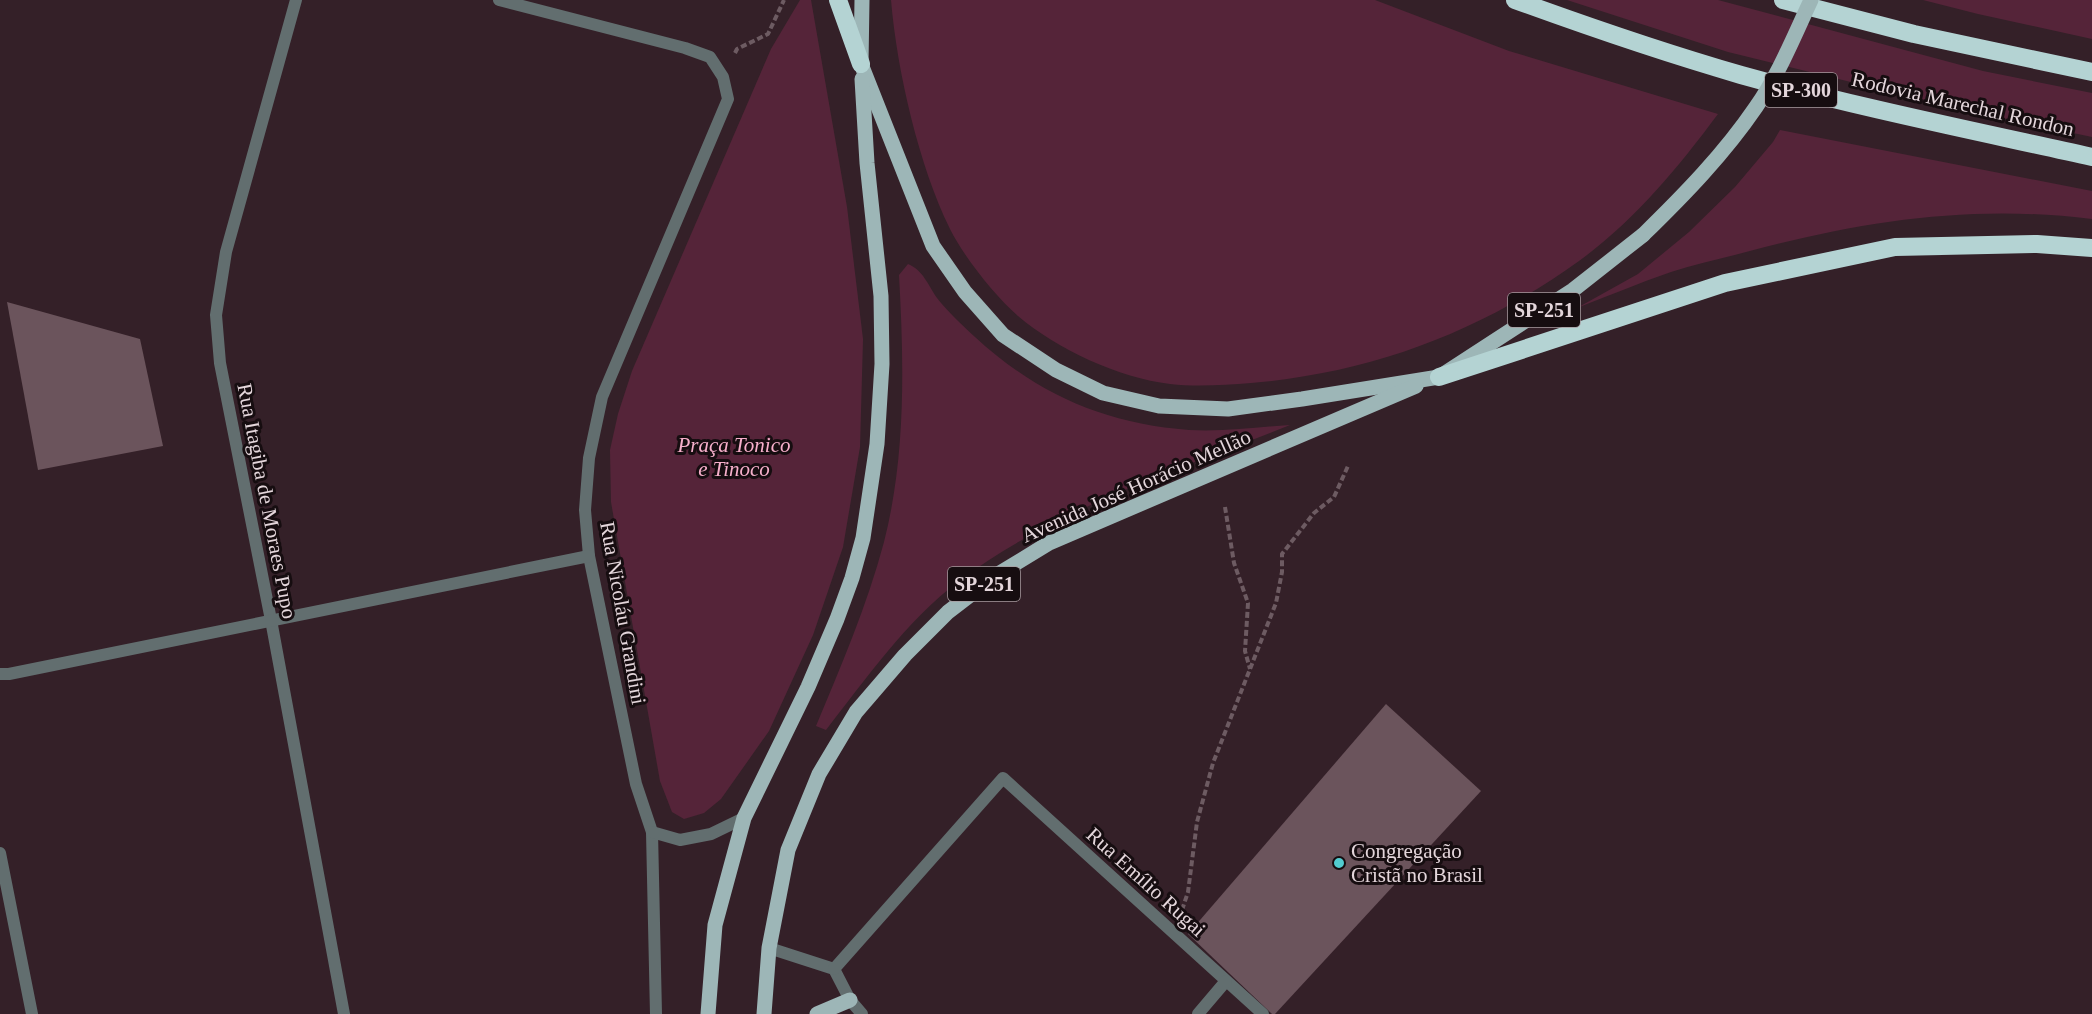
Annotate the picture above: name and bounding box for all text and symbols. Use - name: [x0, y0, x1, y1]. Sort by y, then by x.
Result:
- street label: Rodovia Marechal Rondon: [1849, 67, 2077, 141]
- road number: SP-300: [1765, 73, 1837, 107]
- road number: SP-251: [1508, 293, 1580, 327]
- street label: Rua Itagiba de Moraes Pupo: [232, 381, 302, 621]
- street label: Avenida José Horácio Mellão: [1018, 424, 1254, 548]
- park label: Praça Tonico e Tinoco: [677, 433, 790, 481]
- street label: Rua Nicoláu Grandini: [595, 520, 651, 707]
- road number: SP-251: [948, 567, 1020, 601]
- street label: Rua Emílio Rugai: [1082, 822, 1211, 942]
- place label: Congregação Cristã no Brasil: [1351, 839, 1483, 887]
- marker: Congregação Cristã no Brasil: [1332, 856, 1346, 870]

